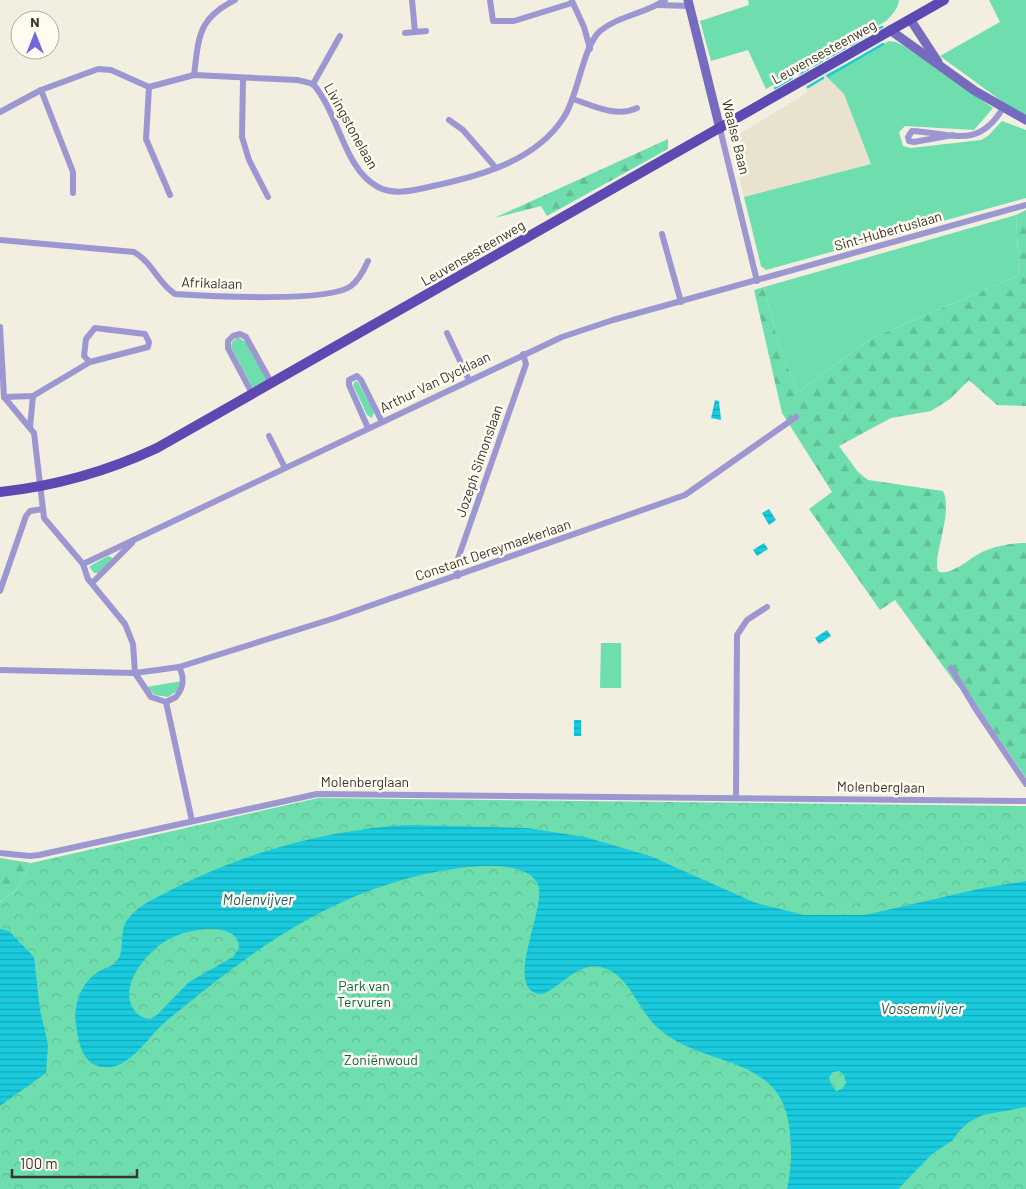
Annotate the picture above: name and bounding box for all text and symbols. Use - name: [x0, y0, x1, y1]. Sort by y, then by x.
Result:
- north arrow: [10, 10, 60, 60]
- text: N: [30, 13, 40, 30]
- street label: Leuvensesteenweg: [768, 16, 879, 87]
- street label: Livingstonelaan: [321, 80, 382, 172]
- street label: Waalse Baan: [719, 98, 754, 176]
- street label: Sint-Hubertuslaan: [832, 207, 944, 254]
- street label: Leuvensesteenweg: [418, 216, 528, 289]
- street label: Afrikalaan: [181, 273, 243, 292]
- street label: Arthur Van Dycklaan: [377, 347, 493, 416]
- street label: Jozeph Simonslaan: [451, 402, 506, 519]
- street label: Constant Dereymaekerlaan: [413, 515, 573, 584]
- street label: Molenberglaan: [321, 773, 409, 790]
- street label: Molenberglaan: [837, 777, 925, 796]
- water label: Molenvijver: [222, 890, 294, 908]
- park label: Park van Tervuren: [337, 977, 391, 1010]
- water label: Vossemvijver: [880, 999, 964, 1017]
- park label: Zoniënwoud: [344, 1051, 418, 1068]
- scale bar: [12, 1146, 138, 1178]
- text: 100 m: [20, 1154, 58, 1172]

